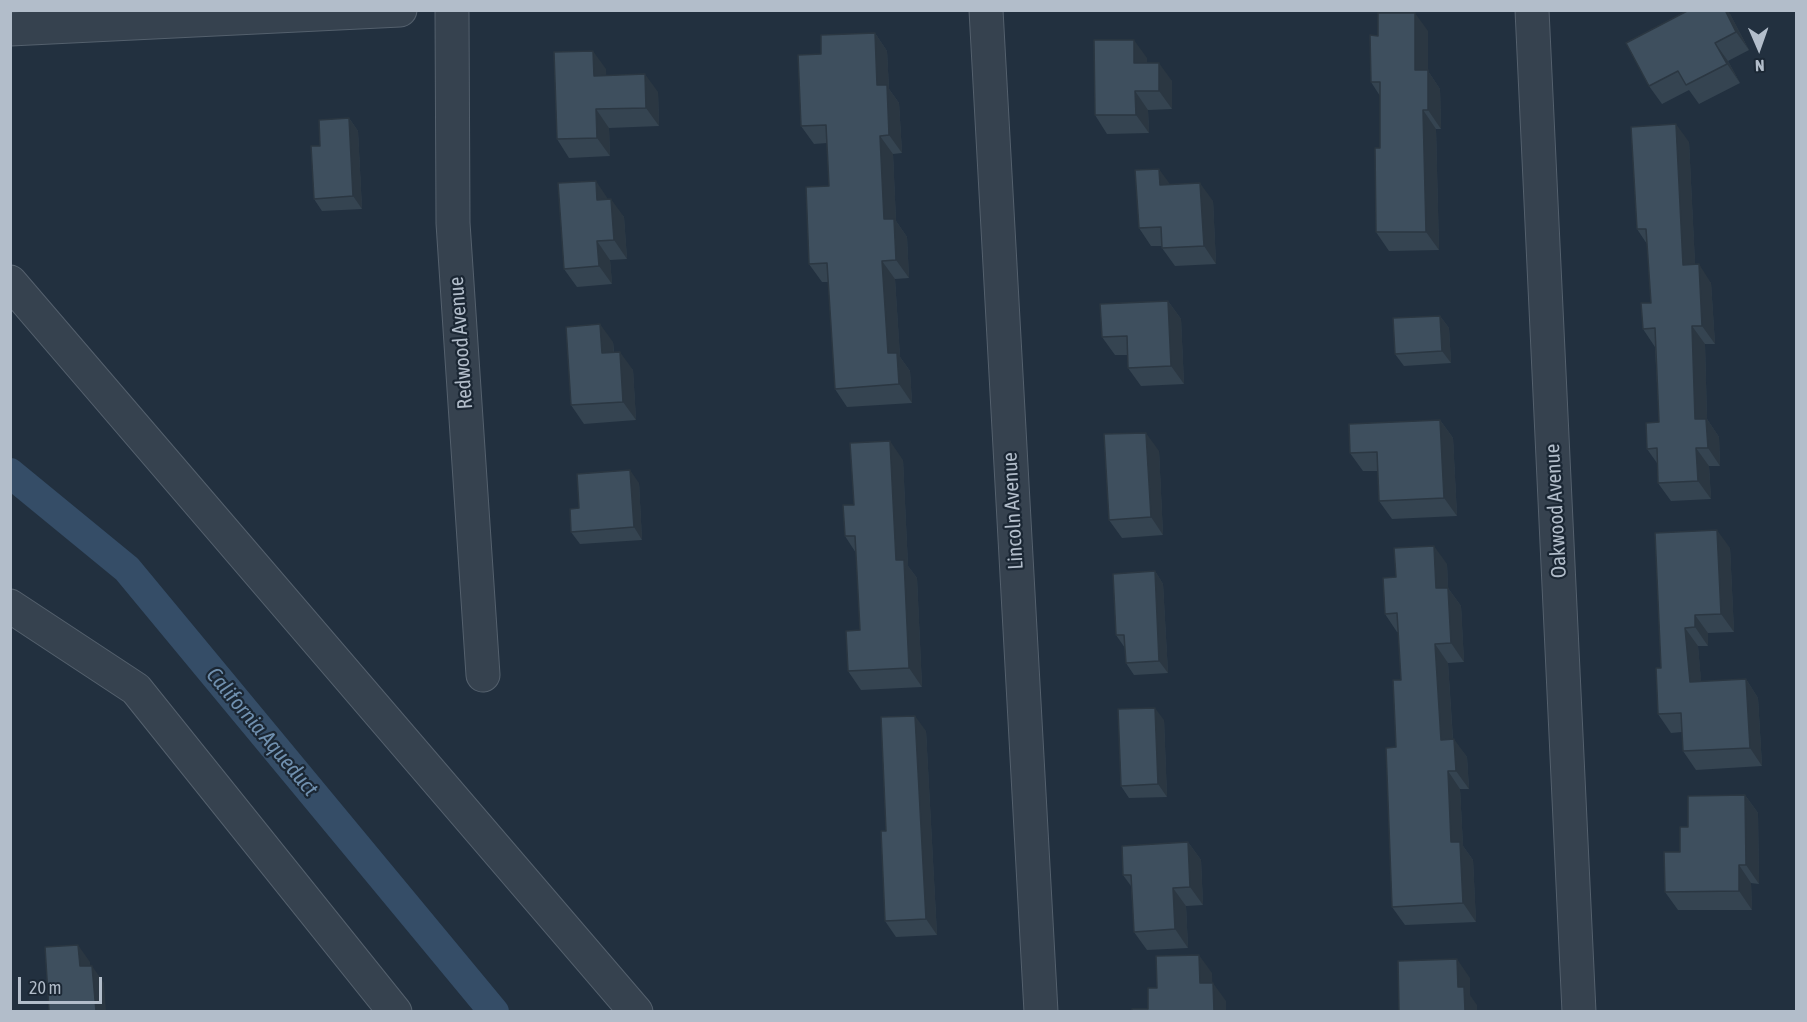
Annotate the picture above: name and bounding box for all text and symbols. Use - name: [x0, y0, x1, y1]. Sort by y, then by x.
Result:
- north arrow: [1729, 18, 1789, 78]
- text: N: [1755, 57, 1765, 75]
- street label: Redwood Avenue: [444, 276, 478, 410]
- street label: Oakwood Avenue: [1540, 443, 1572, 579]
- street label: Lincoln Avenue: [997, 452, 1029, 570]
- water label: California Aqueduct: [201, 662, 323, 802]
- scale bar: [21, 965, 105, 1003]
- text: 20 m: [29, 977, 61, 998]

